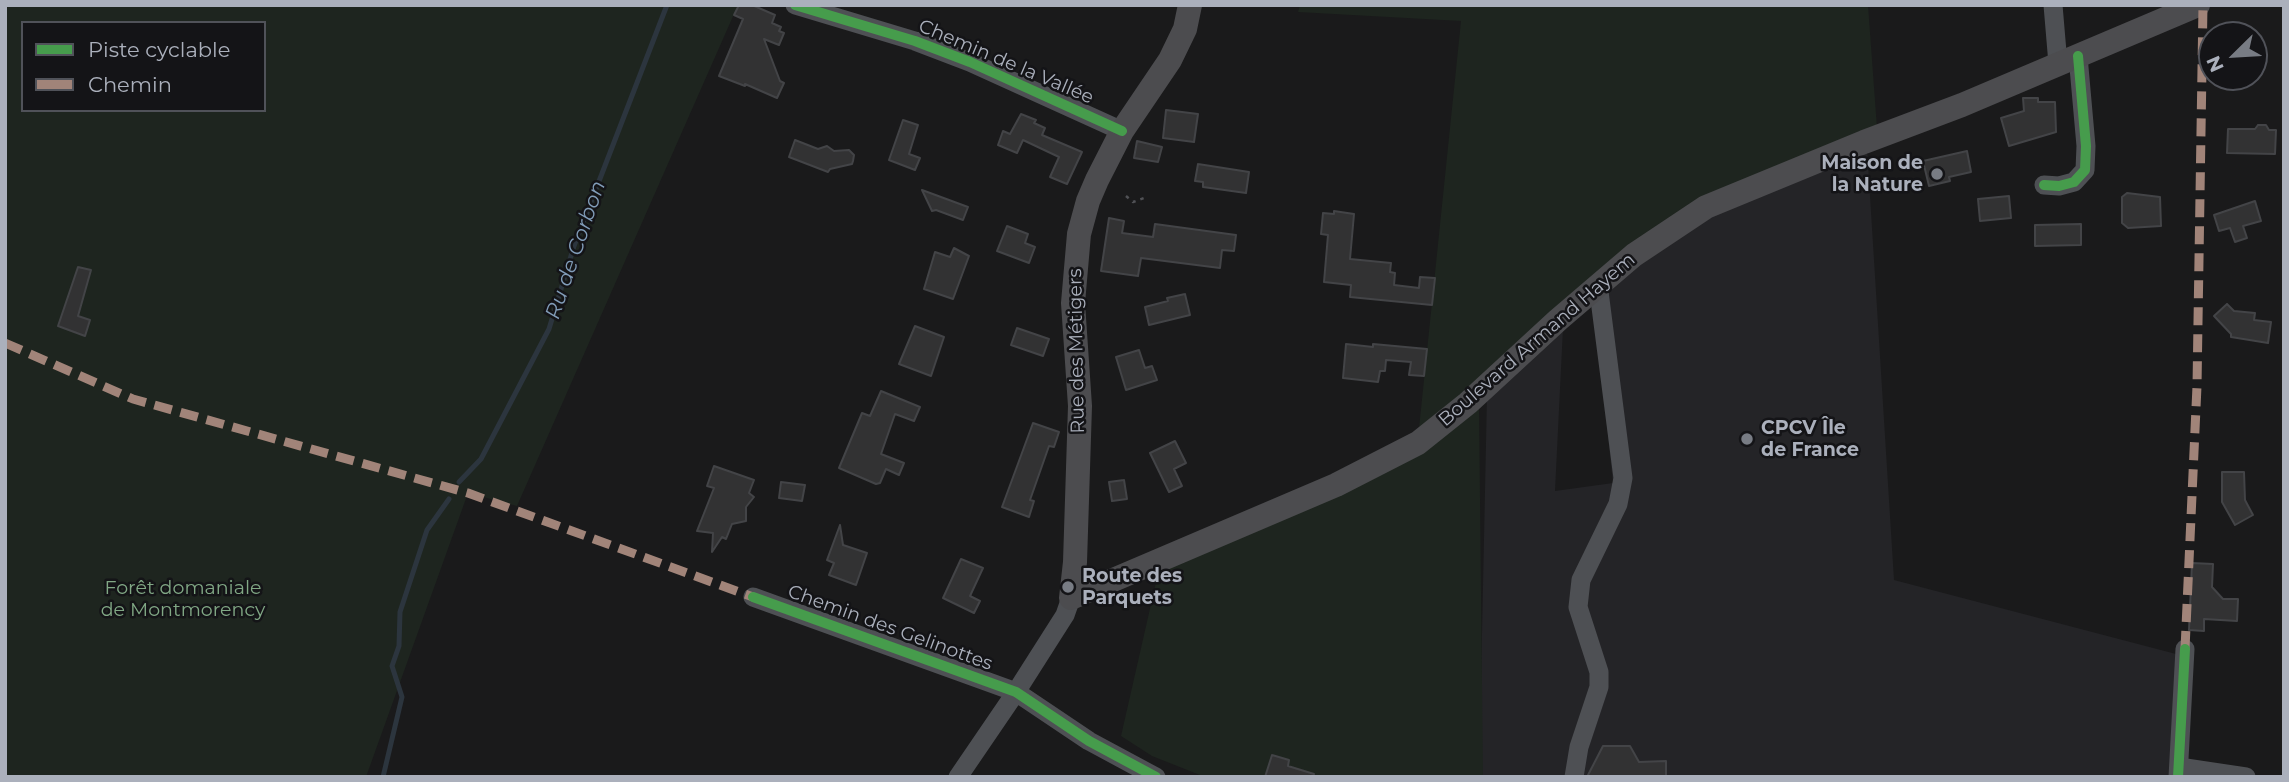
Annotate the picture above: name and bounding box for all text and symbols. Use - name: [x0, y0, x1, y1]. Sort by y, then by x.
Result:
- street label: Chemin de la Vallée: [915, 15, 1097, 109]
- legend: [21, 21, 266, 112]
- north arrow: [2198, 21, 2268, 91]
- text: Piste cyclable: [88, 37, 230, 62]
- text: N: [2202, 52, 2229, 76]
- text: Chemin: [88, 72, 172, 97]
- place label: Maison de la Nature: [1821, 152, 1923, 196]
- marker: Maison de la Nature: [1929, 166, 1945, 182]
- water label: Ru de Corbon: [541, 177, 611, 323]
- street label: Boulevard Armand Hayem: [1434, 248, 1640, 432]
- street label: Rue des Métigers: [1064, 268, 1090, 434]
- place label: CPCV Île de France: [1761, 417, 1859, 461]
- marker: CPCV Île de France: [1739, 431, 1755, 447]
- place label: Route des Parquets: [1082, 565, 1182, 609]
- park label: Forêt domaniale de Montmorency: [101, 577, 265, 621]
- marker: Route des Parquets: [1060, 579, 1076, 595]
- street label: Chemin des Gelinottes: [785, 580, 995, 676]

